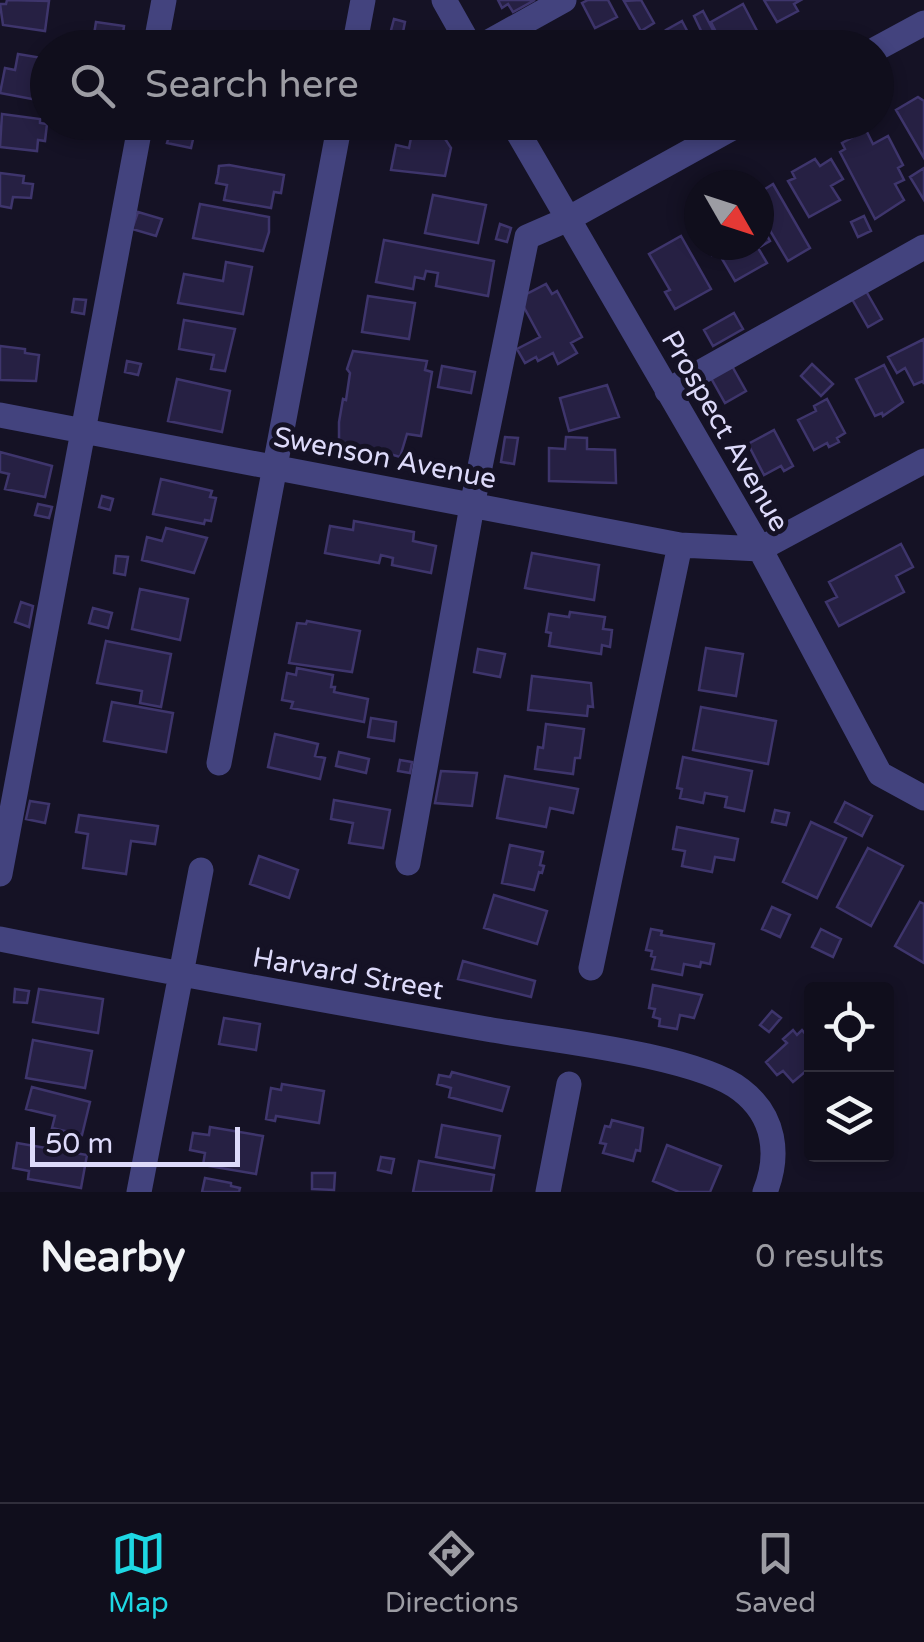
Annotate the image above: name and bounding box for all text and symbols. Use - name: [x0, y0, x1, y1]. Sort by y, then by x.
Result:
- search box: [30, 30, 894, 140]
- icon: search: [65, 58, 120, 113]
- text: Search here: [145, 62, 359, 108]
- north arrow: [684, 170, 774, 260]
- street label: Prospect Avenue: [654, 325, 796, 537]
- street label: Swenson Avenue: [271, 420, 499, 496]
- street label: Harvard Street: [250, 940, 446, 1008]
- map controls: [804, 982, 894, 1162]
- button: locate: [804, 982, 894, 1072]
- button: layers: [804, 1072, 894, 1162]
- scale bar: [30, 1122, 240, 1166]
- text: 50 m: [45, 1127, 113, 1161]
- text: Nearby: [40, 1232, 185, 1283]
- text: 0 results: [755, 1238, 884, 1276]
- tab: Map: [108, 1526, 169, 1620]
- tab: Directions: [385, 1526, 519, 1620]
- tab: Saved: [735, 1526, 816, 1620]

